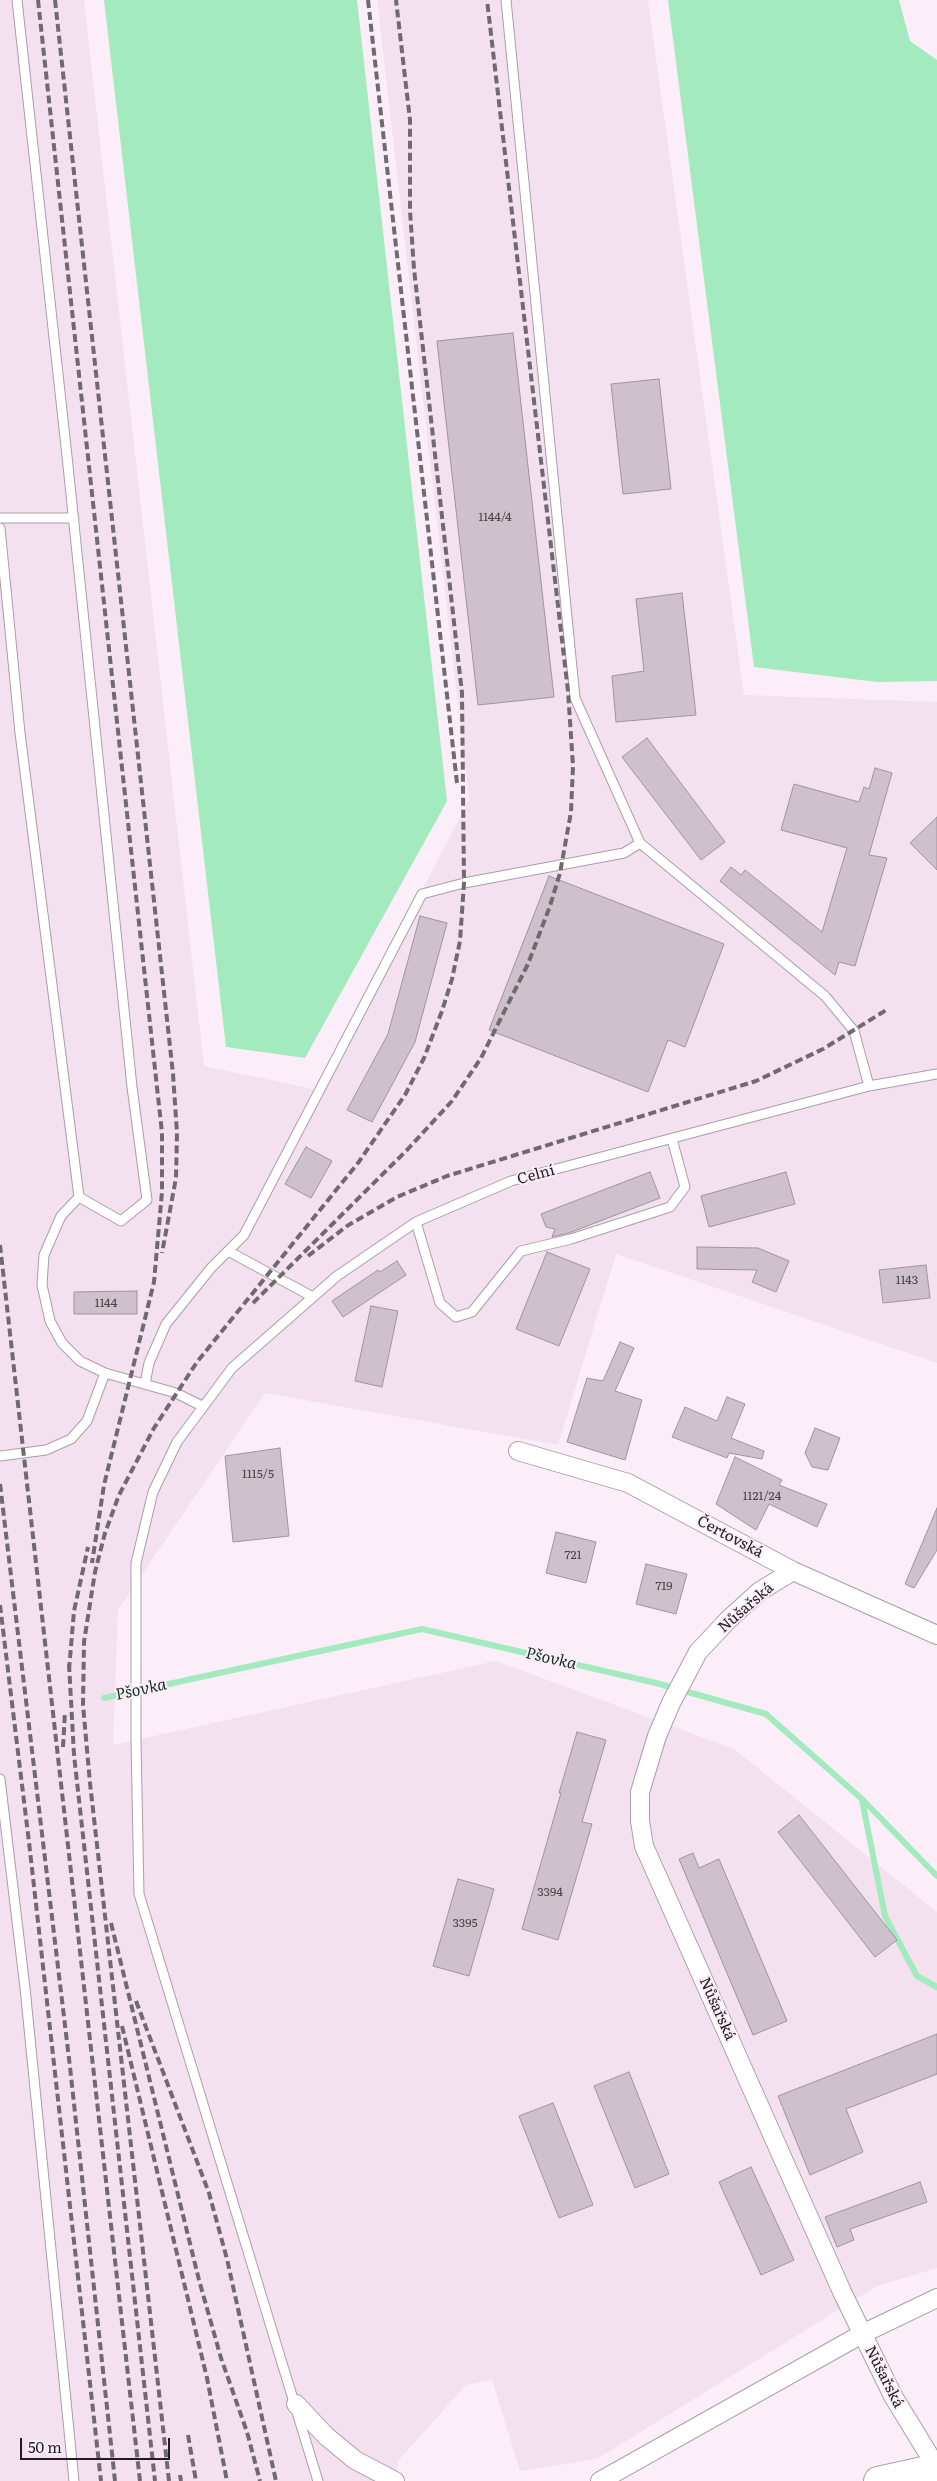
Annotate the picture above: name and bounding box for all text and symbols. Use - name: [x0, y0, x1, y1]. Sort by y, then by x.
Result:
- house number: 1144/4: [478, 510, 512, 524]
- street label: Celní: [515, 1161, 557, 1189]
- house number: 1143: [896, 1273, 918, 1287]
- house number: 1144: [95, 1296, 117, 1310]
- house number: 1115/5: [242, 1467, 274, 1481]
- house number: 1121/24: [743, 1489, 781, 1503]
- street label: Čertovská: [694, 1512, 766, 1562]
- house number: 721: [564, 1548, 582, 1562]
- house number: 719: [655, 1579, 673, 1593]
- street label: Nůšařská: [715, 1579, 777, 1637]
- water label: Pšovka: [524, 1644, 578, 1674]
- water label: Pšovka: [114, 1675, 168, 1705]
- house number: 3394: [537, 1885, 563, 1899]
- house number: 3395: [452, 1916, 478, 1930]
- street label: Nůšařská: [695, 1975, 739, 2043]
- street label: Nůšařská: [861, 2343, 907, 2411]
- scale bar: [22, 2428, 172, 2460]
- text: 50 m: [28, 2435, 62, 2458]

